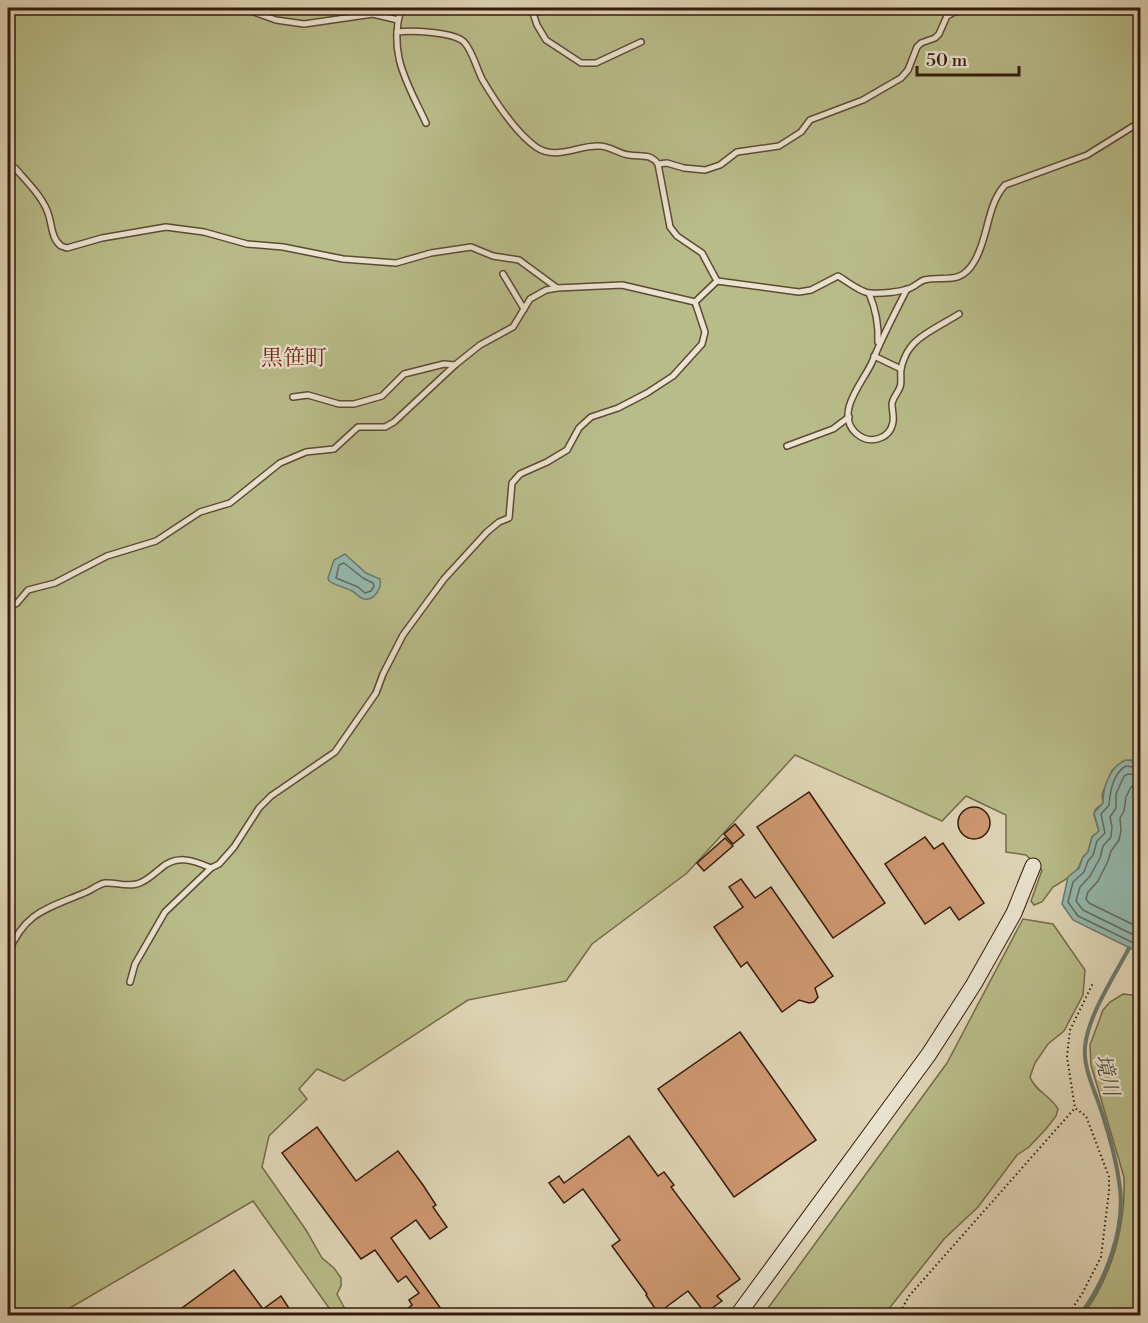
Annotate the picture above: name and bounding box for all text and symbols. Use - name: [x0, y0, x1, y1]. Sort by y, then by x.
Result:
- scale bar: [917, 39, 1019, 77]
- text: 50 m: [926, 49, 968, 72]
- district label: 黒笹町: [261, 345, 327, 372]
- water label: 境川: [1088, 1052, 1124, 1101]

